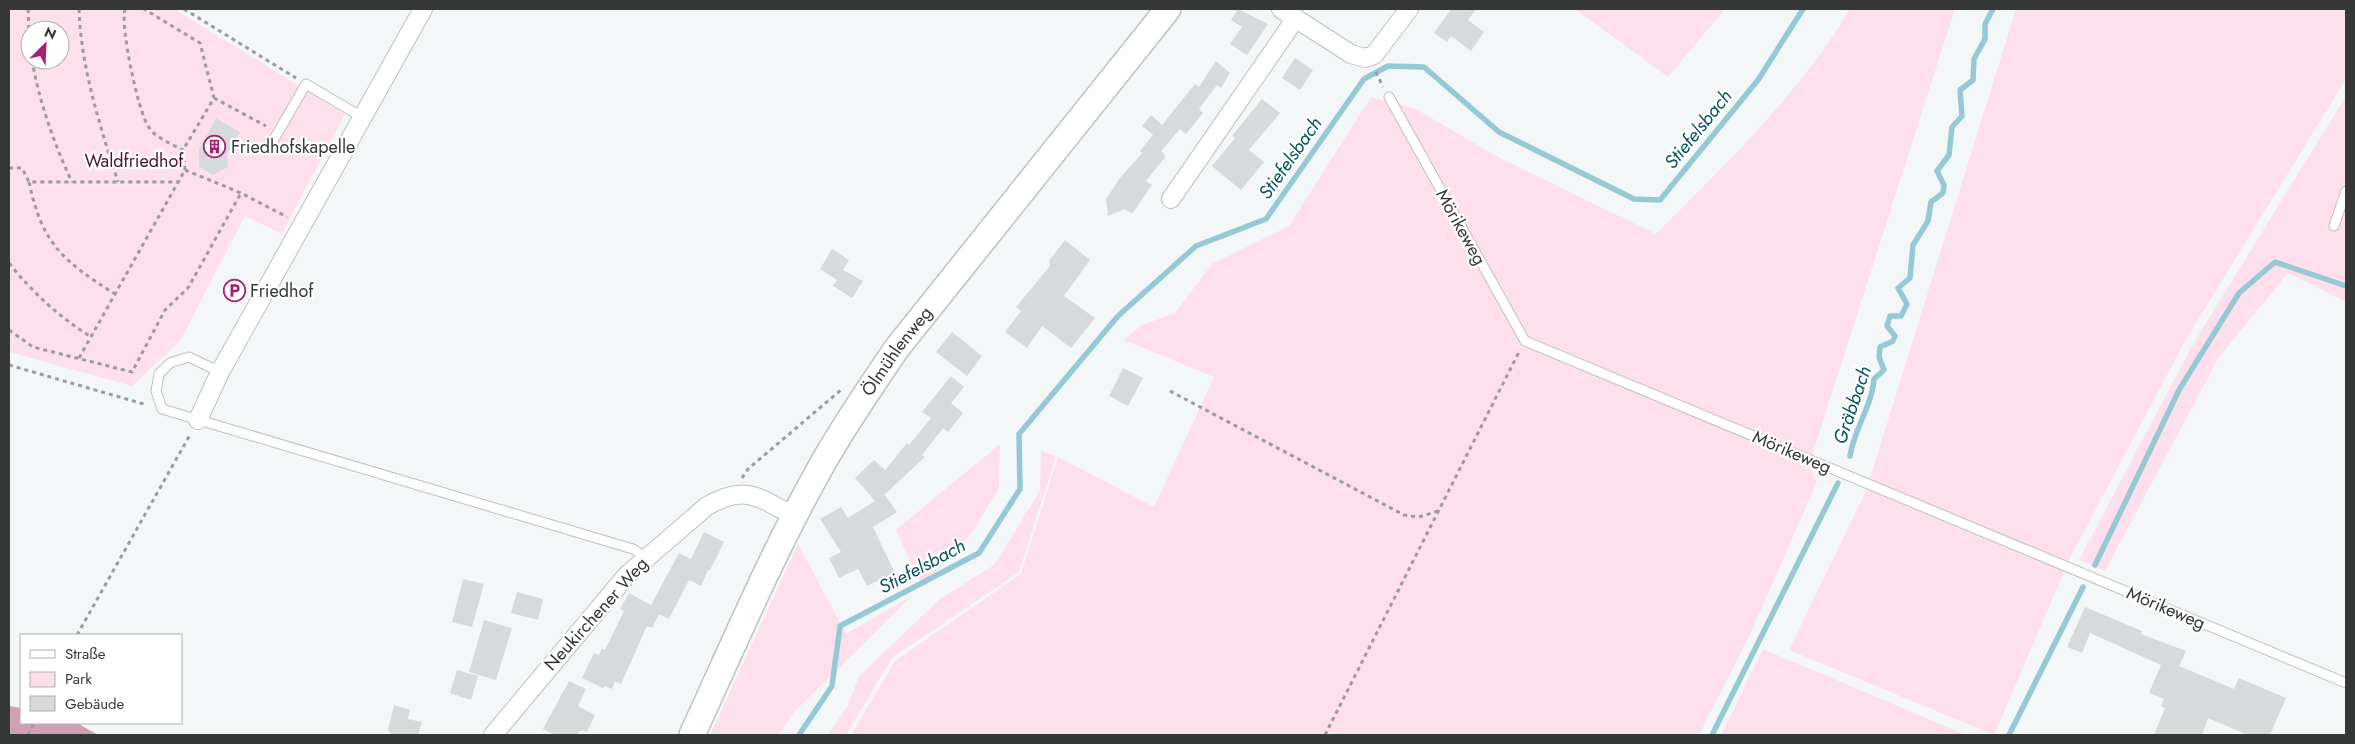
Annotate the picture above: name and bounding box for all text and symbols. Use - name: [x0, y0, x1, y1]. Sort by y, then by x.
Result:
- north arrow: [20, 20, 70, 70]
- text: N: [41, 22, 59, 45]
- water label: Stiefelsbach: [1658, 84, 1738, 174]
- water label: Stiefelsbach: [1252, 111, 1328, 205]
- place label: Friedhofskapelle: [231, 134, 355, 160]
- building icon: Friedhofskapelle: [203, 135, 227, 159]
- park label: Waldfriedhof: [84, 148, 184, 174]
- street label: Mörikeweg: [1429, 184, 1493, 270]
- place label: Friedhof: [250, 278, 314, 304]
- parking icon: Friedhof: [222, 279, 246, 303]
- street label: Ölmühlenweg: [855, 301, 938, 401]
- water label: Gräbbach: [1826, 362, 1878, 448]
- street label: Mörikeweg: [1749, 424, 1835, 480]
- water label: Stiefelsbach: [874, 532, 970, 600]
- street label: Neukirchener Weg: [538, 552, 654, 676]
- street label: Mörikeweg: [2123, 580, 2209, 636]
- legend: [20, 634, 182, 724]
- text: Straße: [65, 643, 106, 665]
- text: Park: [65, 668, 92, 690]
- text: Gebäude: [65, 693, 125, 715]

